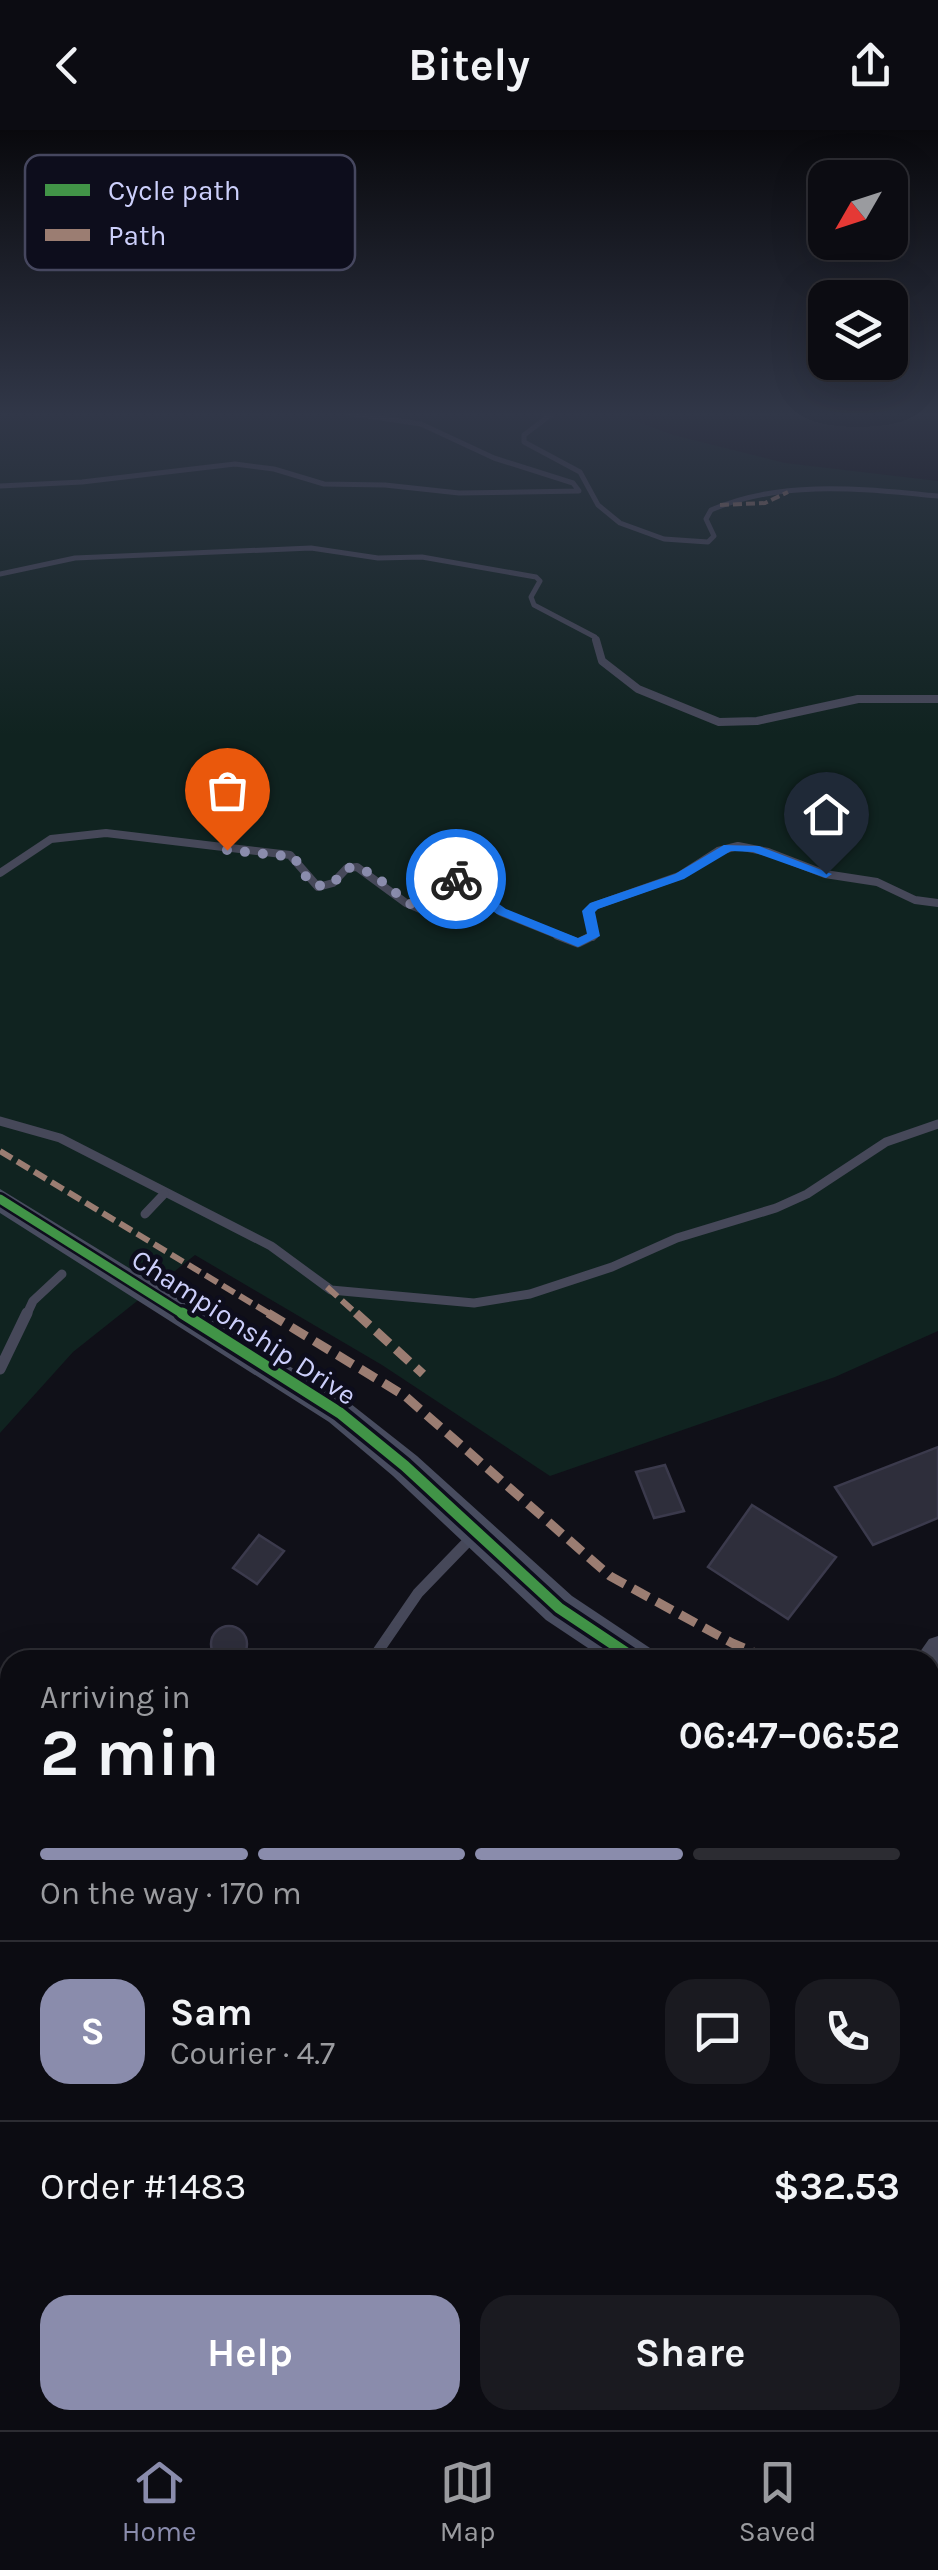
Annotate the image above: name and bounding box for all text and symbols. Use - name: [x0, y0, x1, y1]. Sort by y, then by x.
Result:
- icon: back: [40, 38, 95, 93]
- icon: share: [843, 38, 898, 93]
- text: Bitely: [408, 39, 530, 91]
- legend: [25, 155, 355, 270]
- north arrow: [808, 160, 908, 260]
- map controls: [808, 160, 908, 380]
- text: Cycle path: [108, 174, 241, 207]
- text: Path: [108, 219, 166, 252]
- button: layers: [808, 280, 908, 380]
- pin: [185, 748, 270, 851]
- icon: bag: [200, 763, 255, 818]
- pin: [784, 772, 869, 875]
- icon: home: [799, 787, 854, 842]
- courier: [406, 829, 506, 929]
- icon: bike: [429, 852, 484, 907]
- street label: Championship Drive: [126, 1242, 362, 1412]
- text: Arriving in: [40, 1679, 191, 1716]
- text: 06:47–06:52: [679, 1713, 900, 1758]
- text: 2 min: [40, 1715, 219, 1791]
- text: On the way · 170 m: [40, 1875, 302, 1912]
- button: chat: [665, 1979, 770, 2084]
- button: phone: [795, 1979, 900, 2084]
- text: Sam: [170, 1990, 253, 2035]
- text: S: [80, 2009, 105, 2054]
- text: Courier · 4.7: [170, 2035, 335, 2072]
- text: Order #1483: [40, 2164, 246, 2209]
- text: $32.53: [773, 2164, 900, 2209]
- button: Help: [40, 2295, 460, 2410]
- button: Share: [480, 2295, 900, 2410]
- tab: Home: [122, 2455, 196, 2548]
- tab: Map: [440, 2455, 495, 2548]
- tab: Saved: [739, 2455, 816, 2548]

